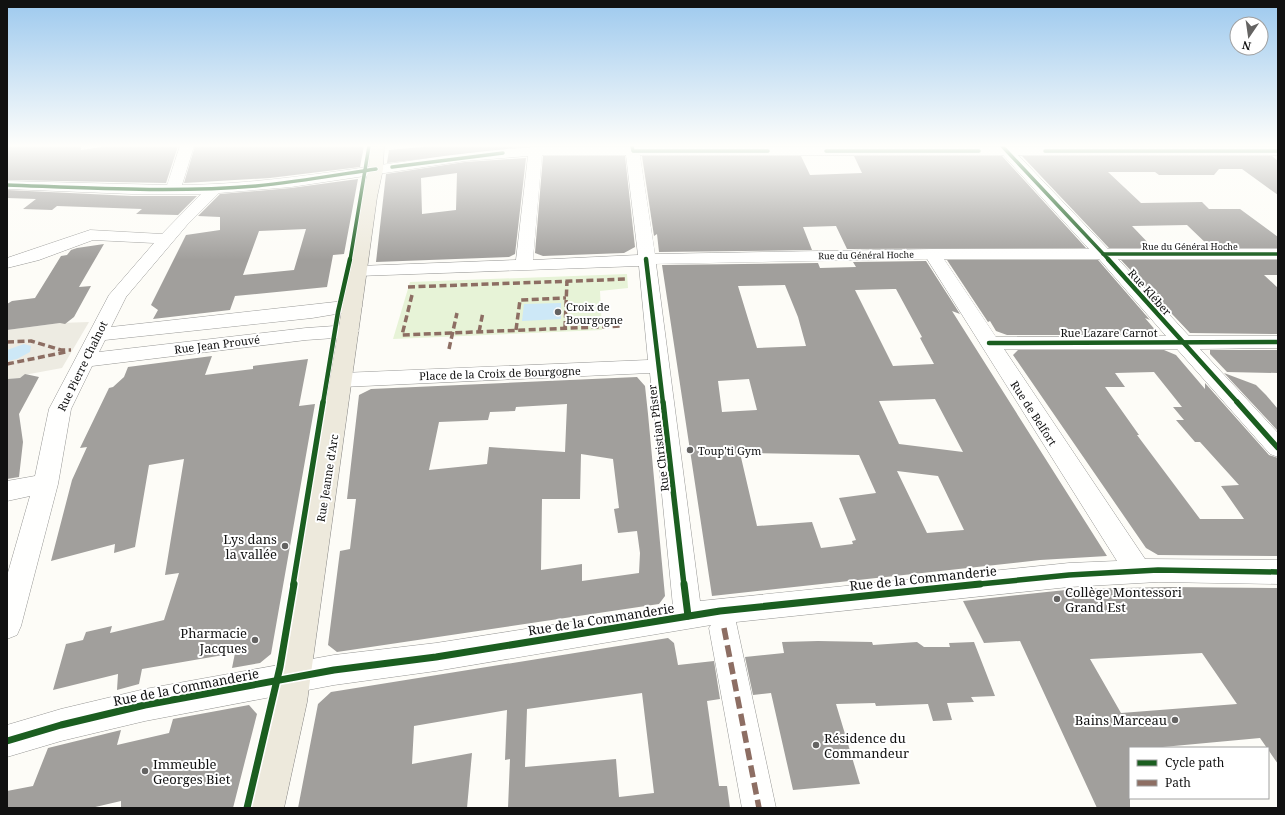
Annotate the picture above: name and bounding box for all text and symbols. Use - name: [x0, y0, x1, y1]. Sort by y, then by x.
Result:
- north arrow: [1229, 16, 1269, 56]
- text: N: [1240, 38, 1253, 55]
- street label: Rue du Général Hoche: [1142, 240, 1238, 253]
- street label: Rue du Général Hoche: [818, 248, 914, 262]
- street label: Rue Kléber: [1125, 266, 1175, 319]
- place label: Croix de Bourgogne: [566, 299, 623, 327]
- marker: Croix de Bourgogne: [553, 307, 563, 317]
- street label: Rue Pierre Chalnot: [54, 318, 110, 414]
- street label: Rue Lazare Carnot: [1060, 325, 1158, 340]
- street label: Rue Jean Prouvé: [173, 331, 261, 357]
- street label: Place de la Croix de Bourgogne: [419, 363, 581, 383]
- street label: Rue de Belfort: [1007, 378, 1061, 448]
- street label: Rue Christian Pfister: [644, 383, 672, 492]
- street label: Rue Jeanne d'Arc: [313, 433, 341, 523]
- place label: Toup'ti Gym: [698, 443, 762, 458]
- marker: Toup'ti Gym: [685, 445, 695, 455]
- place label: Lys dans la vallée: [223, 530, 277, 563]
- marker: Lys dans la vallée: [280, 541, 290, 551]
- street label: Rue de la Commanderie: [848, 561, 998, 595]
- place label: Collège Montessori Grand Est: [1065, 583, 1182, 616]
- marker: Collège Montessori Grand Est: [1052, 594, 1062, 604]
- street label: Rue de la Commanderie: [526, 599, 676, 639]
- place label: Pharmacie Jacques: [180, 624, 247, 657]
- marker: Pharmacie Jacques: [250, 635, 260, 645]
- street label: Rue de la Commanderie: [112, 664, 260, 710]
- place label: Bains Marceau: [1075, 711, 1167, 729]
- marker: Bains Marceau: [1170, 715, 1180, 725]
- place label: Résidence du Commandeur: [824, 729, 909, 762]
- marker: Résidence du Commandeur: [811, 740, 821, 750]
- legend: [1129, 747, 1269, 799]
- text: Cycle path: [1165, 754, 1225, 771]
- place label: Immeuble Georges Biet: [153, 755, 231, 788]
- marker: Immeuble Georges Biet: [140, 766, 150, 776]
- text: Path: [1165, 774, 1191, 791]

